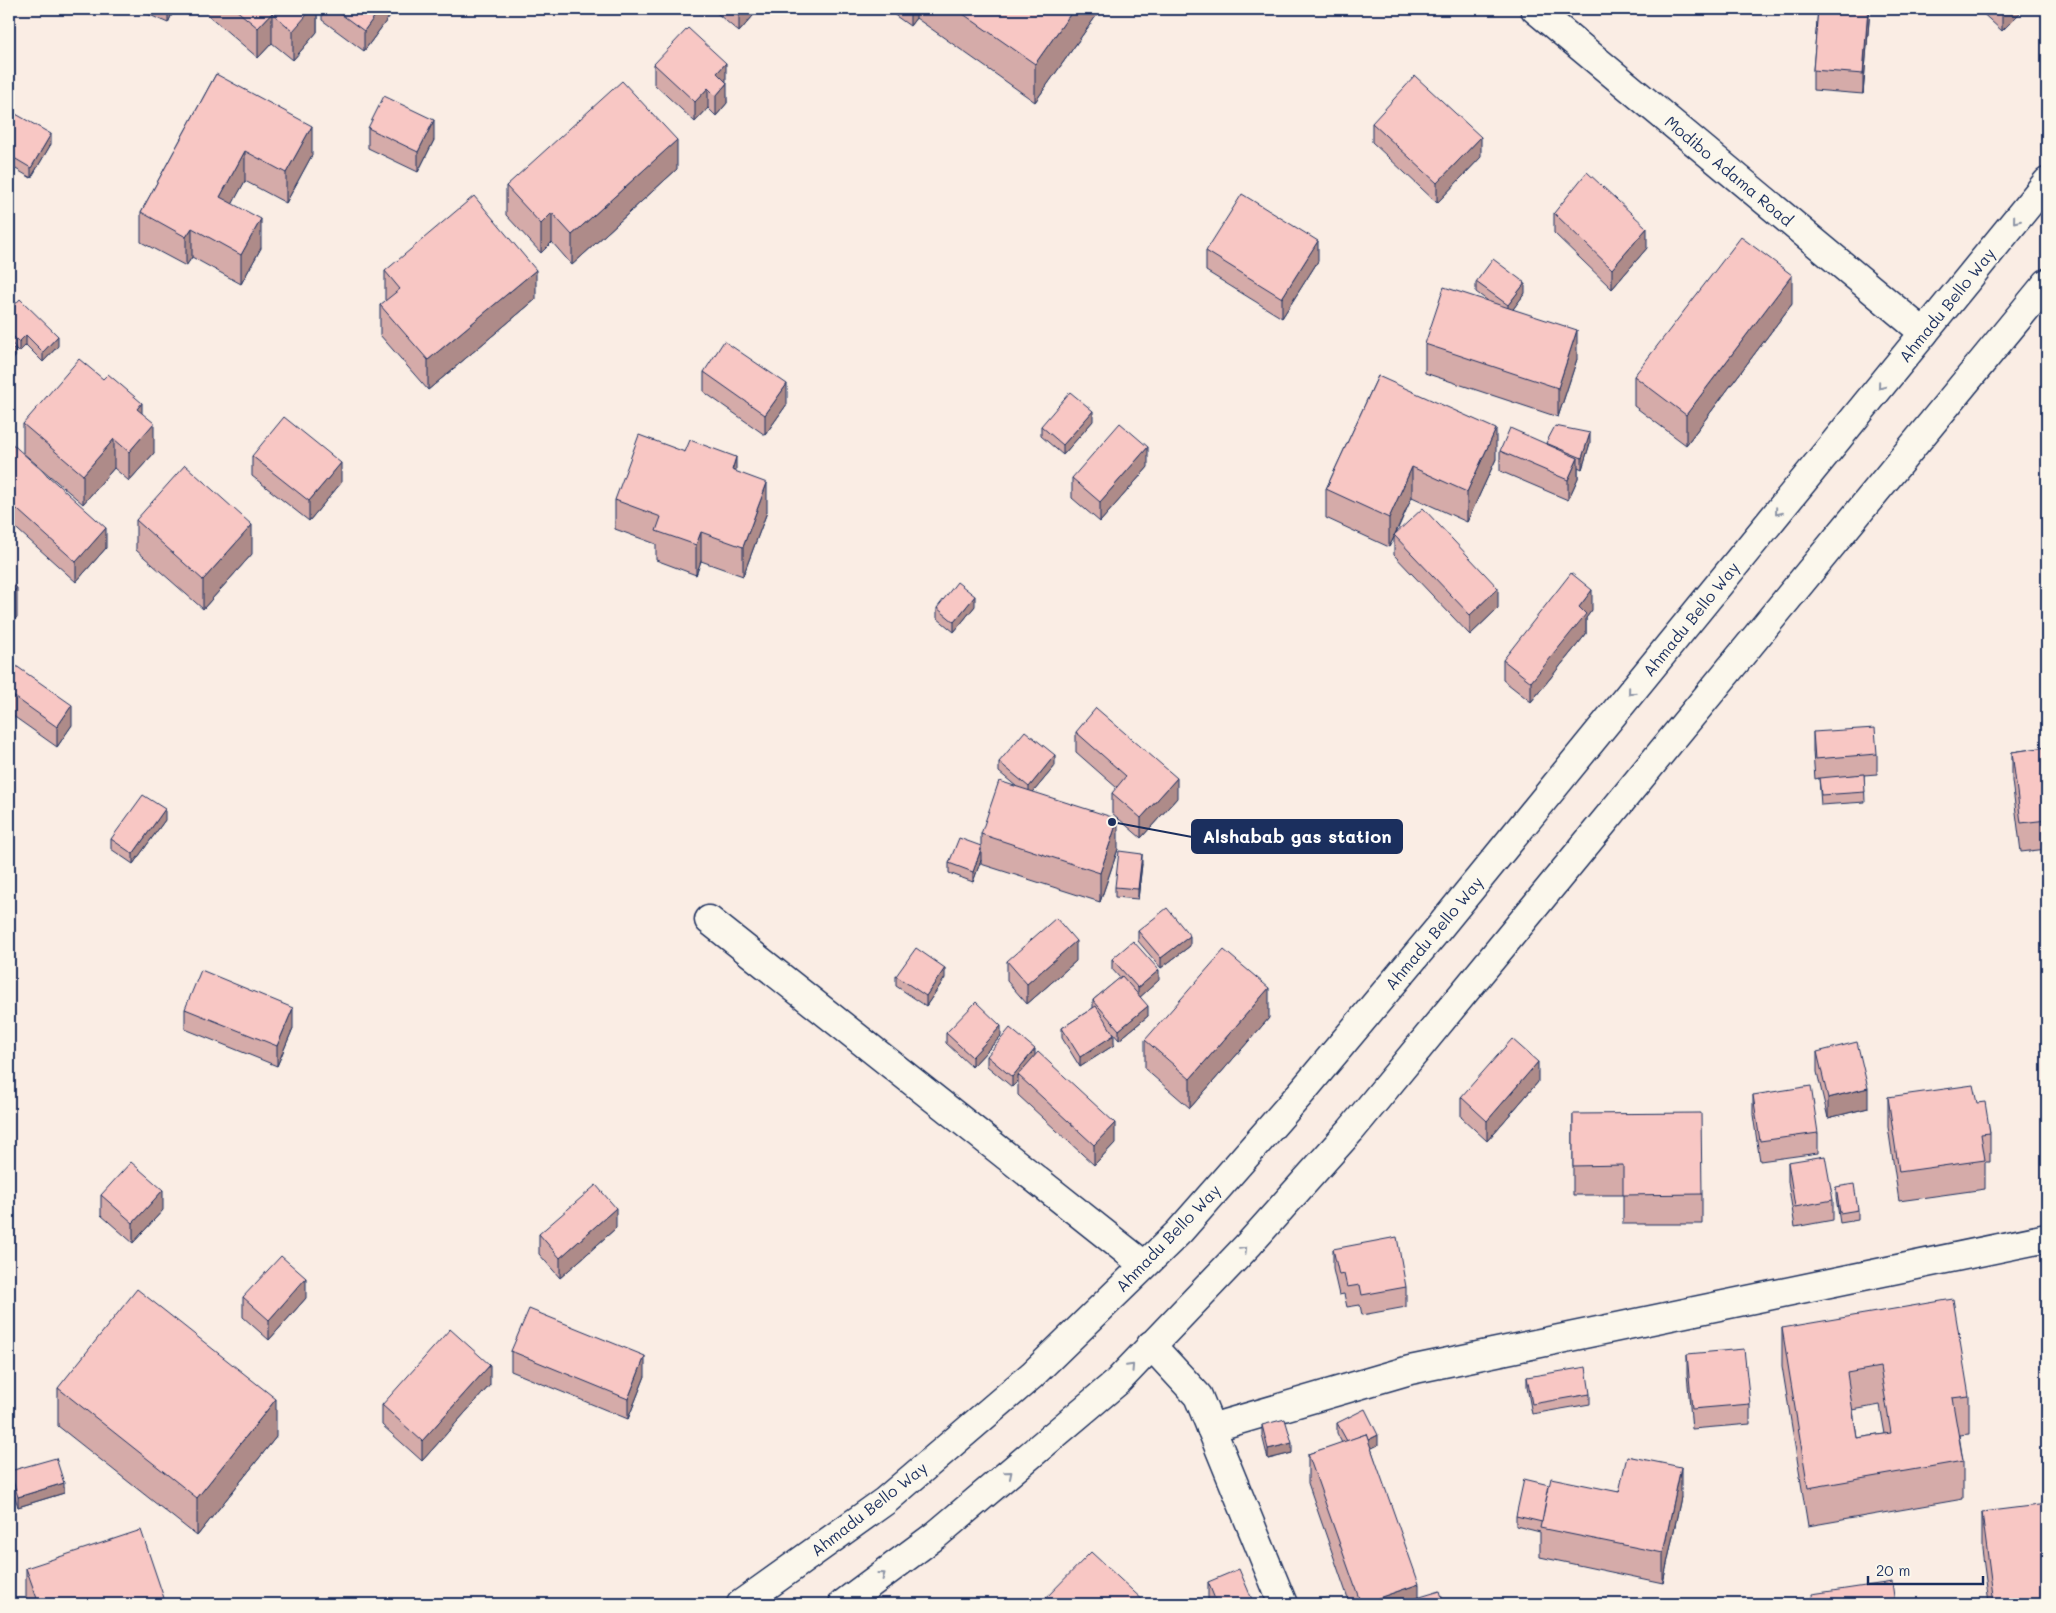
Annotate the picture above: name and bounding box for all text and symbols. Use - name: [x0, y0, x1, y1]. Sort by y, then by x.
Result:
- street label: Modibo Adama Road: [1661, 111, 1798, 230]
- one-way arrow: [2013, 214, 2022, 223]
- street label: Ahmadu Bello Way: [1894, 243, 1999, 366]
- one-way arrow: [1878, 380, 1886, 389]
- one-way arrow: [1775, 506, 1783, 515]
- street label: Ahmadu Bello Way: [1638, 557, 1743, 680]
- one-way arrow: [1628, 687, 1637, 696]
- callout: Alshabab gas station: [1192, 820, 1402, 853]
- text: Alshabab gas station: [1202, 824, 1392, 848]
- street label: Ahmadu Bello Way: [1380, 872, 1487, 994]
- street label: Ahmadu Bello Way: [1111, 1179, 1224, 1296]
- one-way arrow: [1238, 1246, 1247, 1255]
- one-way arrow: [1125, 1363, 1134, 1372]
- street label: Ahmadu Bello Way: [806, 1457, 931, 1560]
- one-way arrow: [1003, 1470, 1012, 1479]
- scale bar: [1868, 1553, 1984, 1585]
- text: 20 m: [1876, 1560, 1910, 1580]
- one-way arrow: [876, 1573, 885, 1581]

